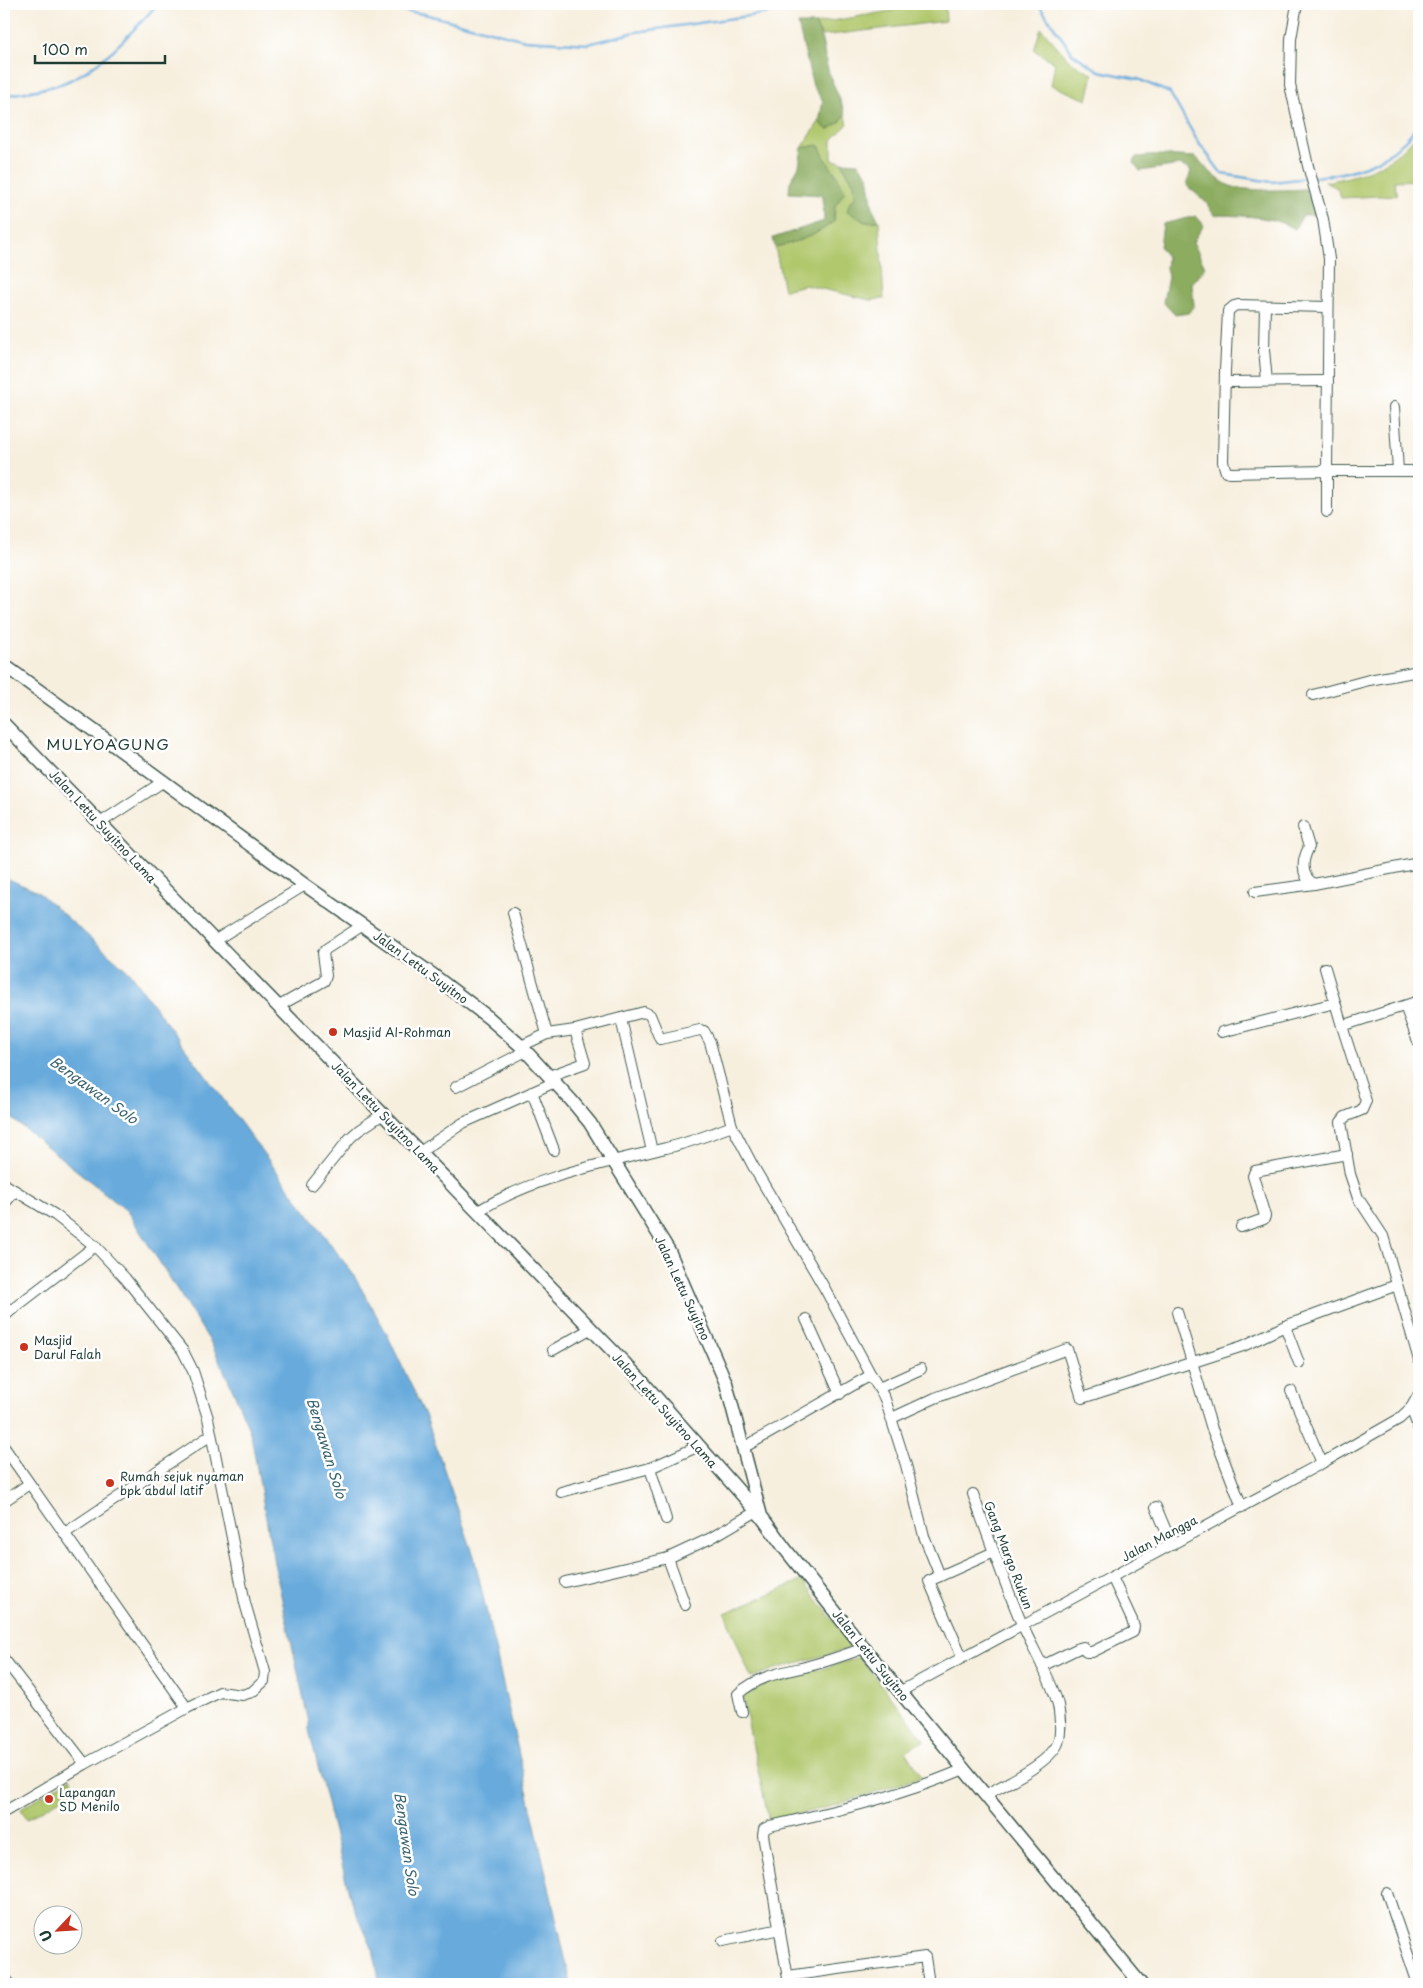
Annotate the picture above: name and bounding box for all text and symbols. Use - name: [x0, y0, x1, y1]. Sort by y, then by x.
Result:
- scale bar: [35, 32, 165, 64]
- text: 100 m: [42, 37, 88, 60]
- district label: MULYOAGUNG: [46, 732, 170, 755]
- street label: Jalan Lettu Suyitno Lama: [45, 765, 161, 887]
- street label: Jalan Lettu Suyitno: [370, 926, 472, 1008]
- place label: Masjid Al-Rohman: [343, 1023, 451, 1041]
- marker: Masjid Al-Rohman: [327, 1026, 339, 1038]
- water label: Bengawan Solo: [46, 1051, 143, 1130]
- street label: Jalan Lettu Suyitno Lama: [328, 1057, 445, 1177]
- street label: Jalan Lettu Suyitno: [651, 1233, 715, 1343]
- place label: Masjid Darul Falah: [34, 1331, 101, 1363]
- marker: Masjid Darul Falah: [18, 1341, 30, 1353]
- street label: Jalan Lettu Suyitno Lama: [608, 1348, 722, 1472]
- water label: Bengawan Solo: [302, 1395, 353, 1502]
- place label: Rumah sejuk nyaman bpk abdul latif: [120, 1467, 244, 1499]
- marker: Rumah sejuk nyaman bpk abdul latif: [104, 1477, 116, 1489]
- street label: Gang Margo Rukun: [980, 1498, 1038, 1612]
- street label: Jalan Mangga: [1118, 1510, 1201, 1565]
- street label: Jalan Lettu Suyitno: [828, 1605, 914, 1705]
- place label: Lapangan SD Menilo: [59, 1783, 120, 1815]
- water label: Bengawan Solo: [389, 1791, 425, 1898]
- marker: Lapangan SD Menilo: [43, 1793, 55, 1805]
- north arrow: [32, 1906, 82, 1956]
- text: U: [34, 1926, 58, 1945]

